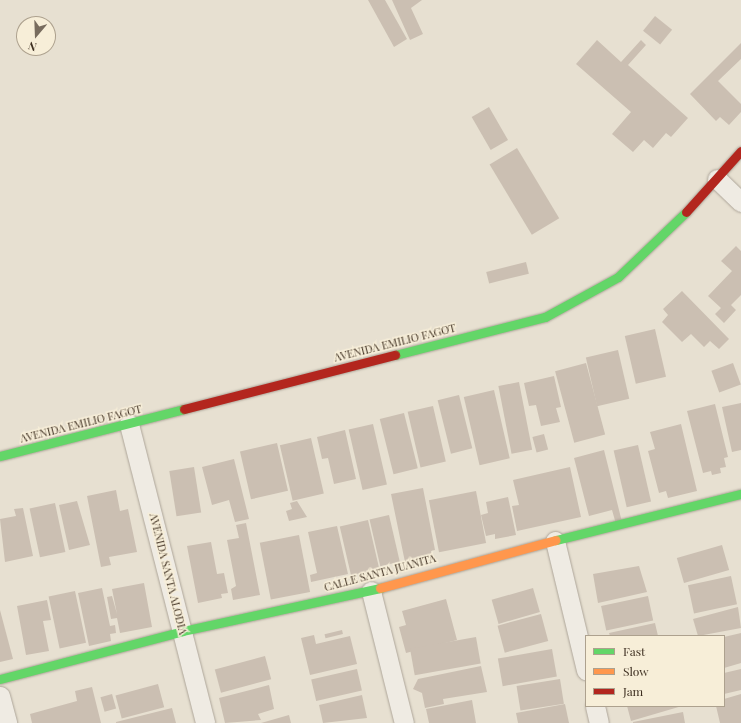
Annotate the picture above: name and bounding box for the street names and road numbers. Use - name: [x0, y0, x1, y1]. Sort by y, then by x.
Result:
- street label: AVENIDA EMILIO FAGOT: [333, 321, 457, 365]
- street label: AVENIDA EMILIO FAGOT: [19, 402, 143, 446]
- street label: AVENIDA SANTA ALODIA: [146, 512, 190, 636]
- street label: CALLE SANTA JUANITA: [323, 552, 437, 594]

